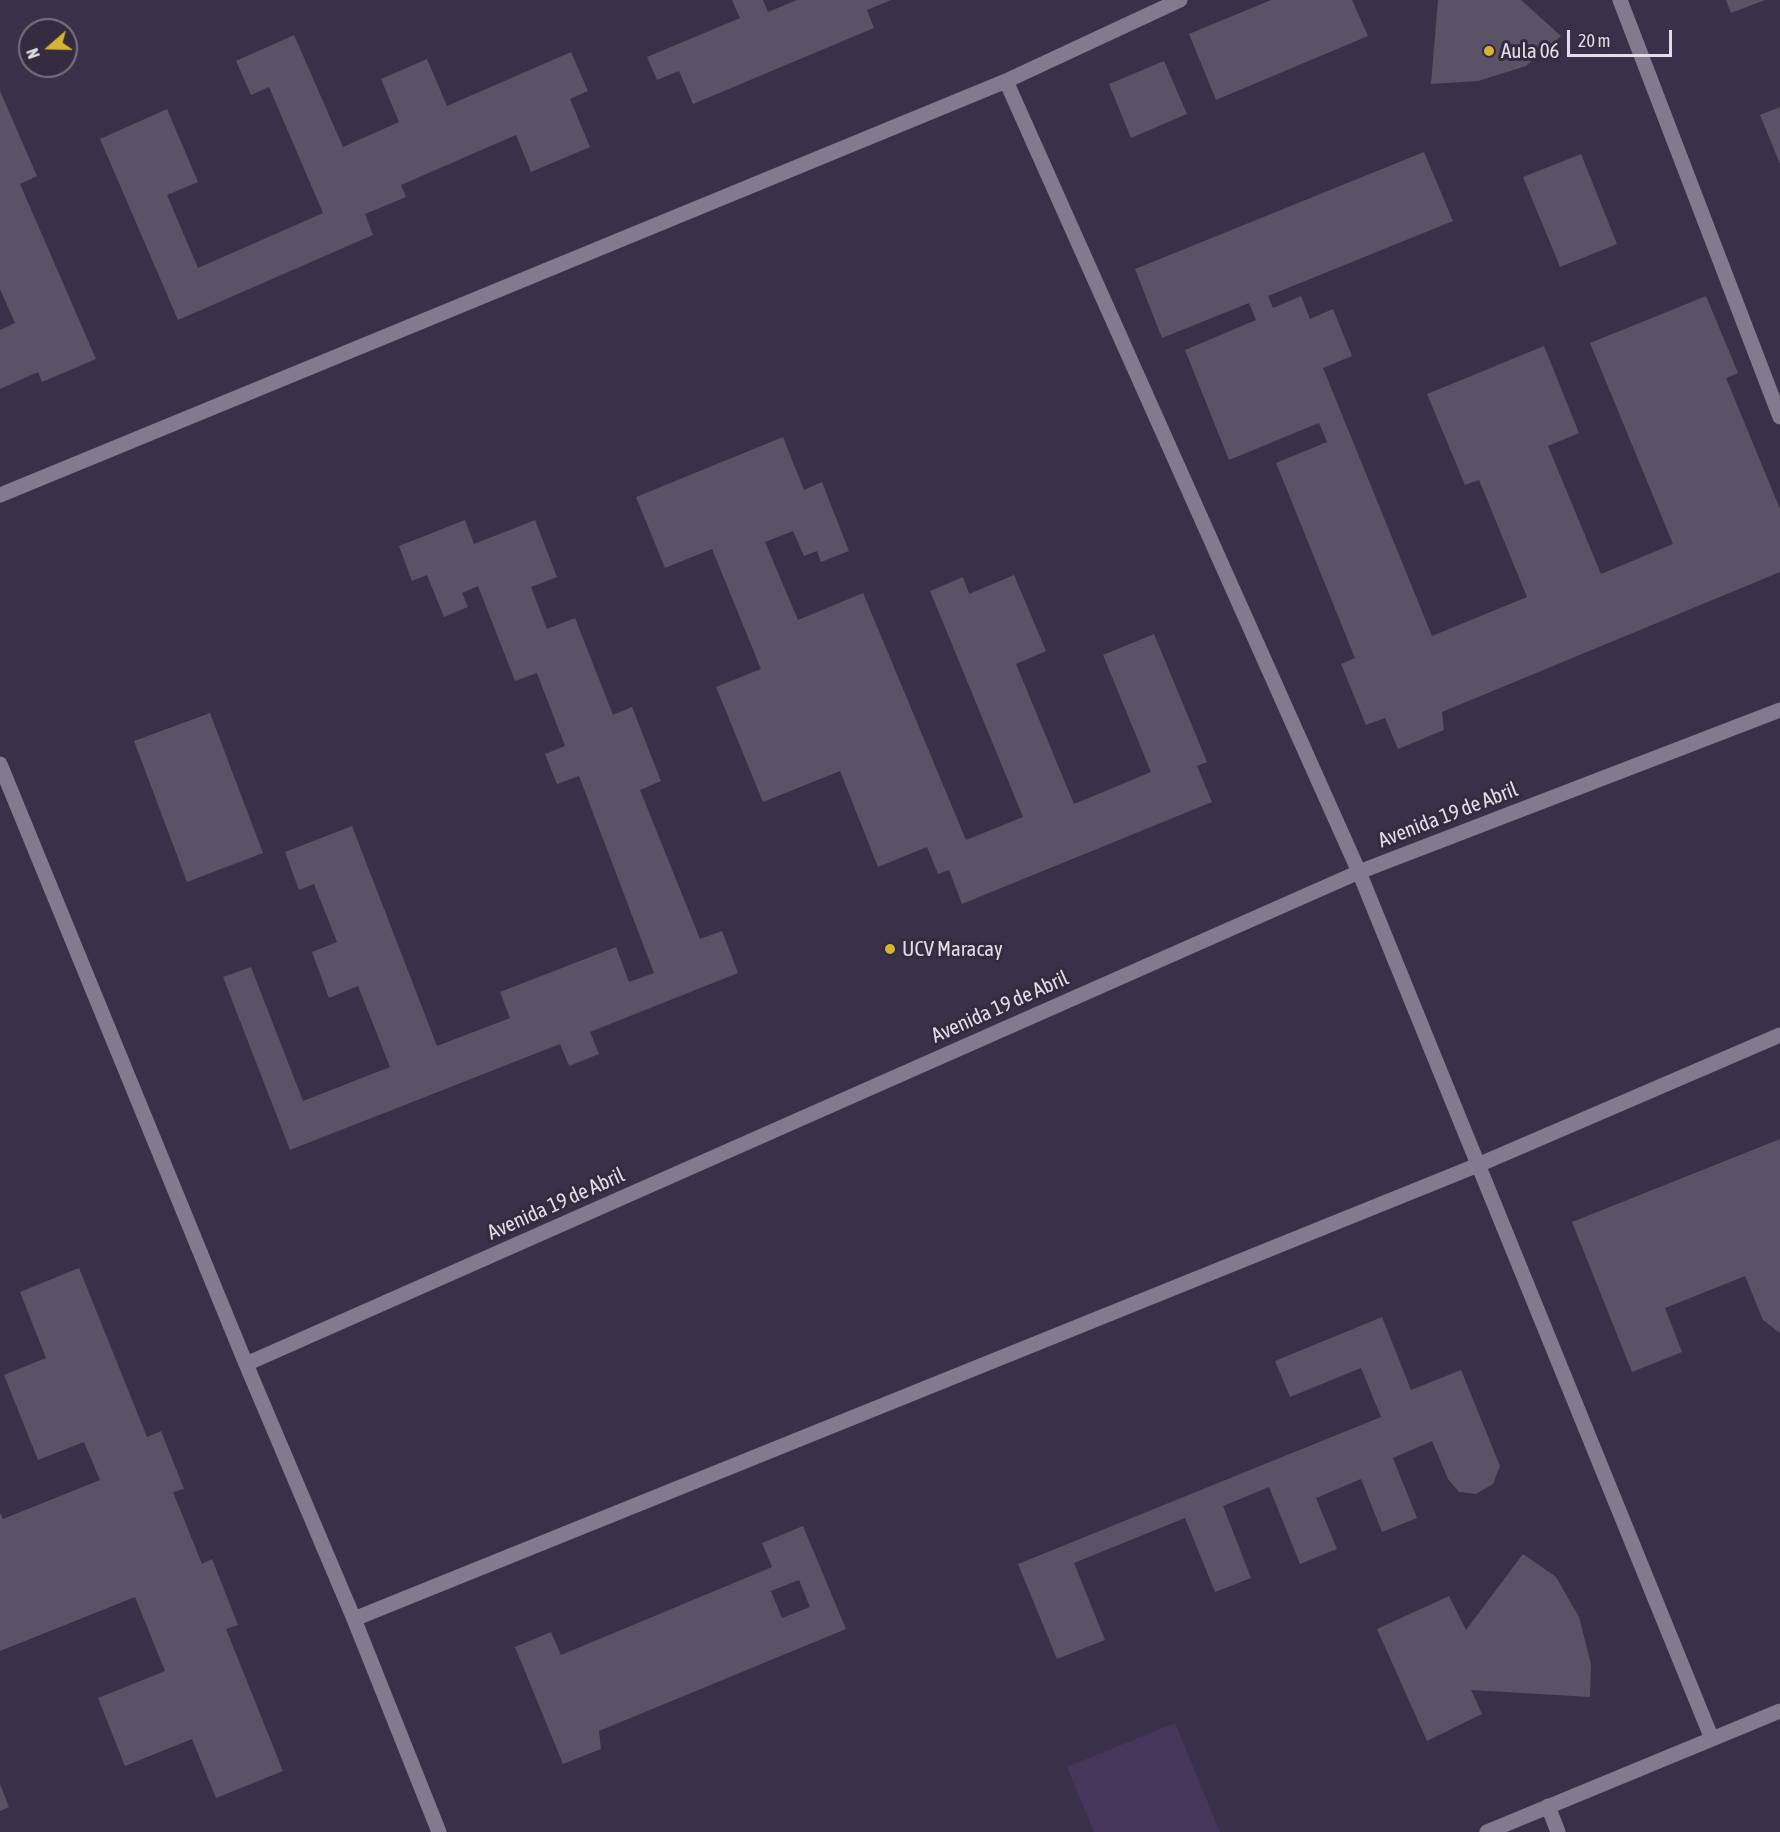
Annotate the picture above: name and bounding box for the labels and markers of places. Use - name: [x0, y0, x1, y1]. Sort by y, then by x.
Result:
- place label: Aula 06: [1501, 38, 1559, 64]
- marker: Aula 06: [1482, 44, 1496, 58]
- place label: UCV Maracay: [902, 936, 1003, 962]
- marker: UCV Maracay: [883, 942, 897, 956]

